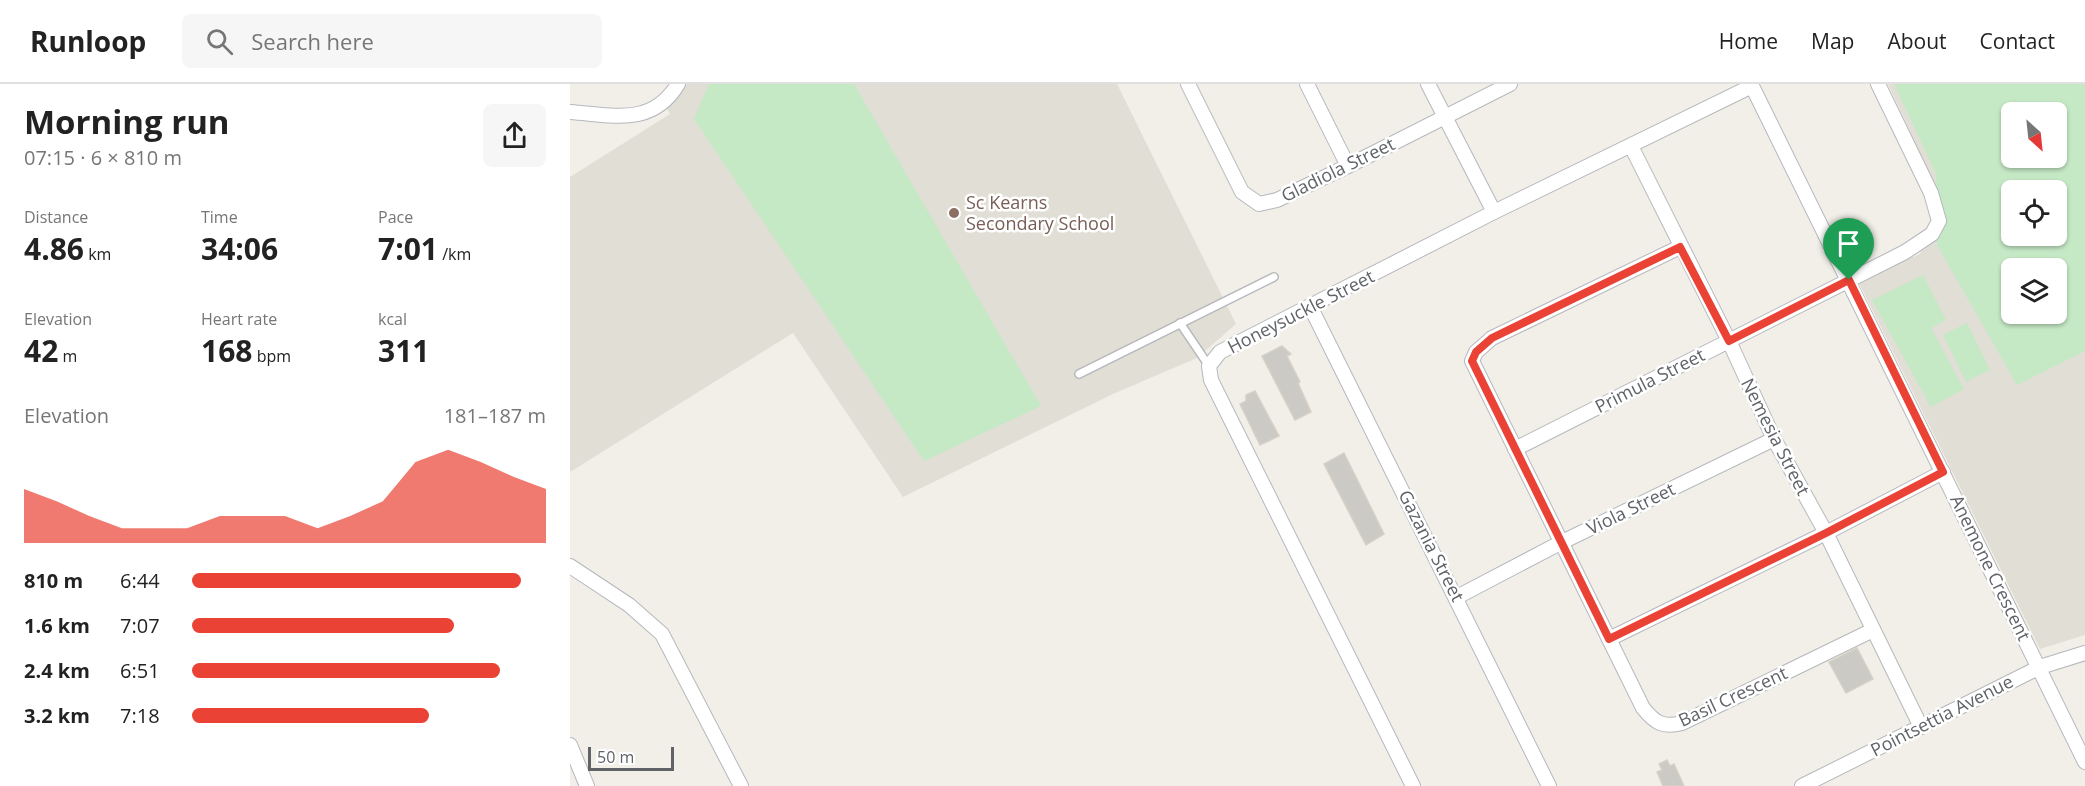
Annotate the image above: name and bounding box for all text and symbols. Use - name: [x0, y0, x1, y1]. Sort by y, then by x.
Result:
- search box: [182, 14, 602, 68]
- text: Runloop: [30, 22, 146, 60]
- icon: search: [203, 25, 236, 58]
- text: Search here: [251, 26, 374, 56]
- text: Home: [1719, 27, 1778, 55]
- text: Map: [1811, 27, 1854, 55]
- text: About: [1887, 27, 1947, 55]
- text: Contact: [1980, 27, 2055, 55]
- text: Morning run: [24, 99, 230, 144]
- north arrow: [2001, 102, 2067, 168]
- map controls: [2001, 102, 2067, 324]
- button: share: [483, 104, 546, 167]
- street label: Gladiola Street: [1277, 131, 1398, 207]
- text: 07:15 · 6 × 810 m: [24, 144, 182, 171]
- button: locate: [2001, 180, 2067, 246]
- place label: Sc Kearns Secondary School: [966, 190, 1114, 235]
- text: Distance: [24, 206, 88, 228]
- text: Time: [201, 206, 238, 228]
- text: Pace: [378, 206, 413, 228]
- marker: Sc Kearns Secondary School: [947, 206, 961, 220]
- pin: [1823, 218, 1874, 280]
- icon: arrive: [1832, 227, 1865, 260]
- text: 4.86: [24, 228, 84, 269]
- text: 34:06: [201, 228, 278, 269]
- text: 7:01: [378, 228, 438, 269]
- text: km: [84, 243, 111, 265]
- text: /km: [438, 243, 471, 265]
- button: layers: [2001, 258, 2067, 324]
- street label: Honeysuckle Street: [1223, 264, 1378, 358]
- text: Elevation: [24, 308, 92, 330]
- text: Heart rate: [201, 308, 277, 330]
- text: kcal: [378, 308, 407, 330]
- text: 42: [24, 330, 58, 371]
- text: 168: [201, 330, 252, 371]
- text: 311: [378, 330, 429, 371]
- street label: Primula Street: [1591, 342, 1708, 418]
- text: m: [58, 345, 77, 367]
- text: bpm: [252, 345, 291, 367]
- street label: Nemesia Street: [1736, 374, 1816, 499]
- text: Elevation: [24, 402, 109, 429]
- text: 181–187 m: [444, 402, 546, 429]
- street label: Viola Street: [1582, 476, 1679, 540]
- street label: Gazania Street: [1393, 486, 1470, 605]
- street label: Anemone Crescent: [1945, 491, 2037, 644]
- text: 810 m: [24, 567, 83, 594]
- text: 6:44: [120, 567, 160, 594]
- text: 1.6 km: [24, 612, 90, 639]
- text: 7:07: [120, 612, 160, 639]
- text: 2.4 km: [24, 657, 90, 684]
- text: 6:51: [120, 657, 160, 684]
- street label: Basil Crescent: [1674, 660, 1791, 732]
- street label: Pointsettia Avenue: [1866, 669, 2017, 761]
- text: 3.2 km: [24, 702, 90, 729]
- text: 7:18: [120, 702, 160, 729]
- scale bar: [588, 744, 674, 772]
- text: 50 m: [597, 746, 634, 768]

